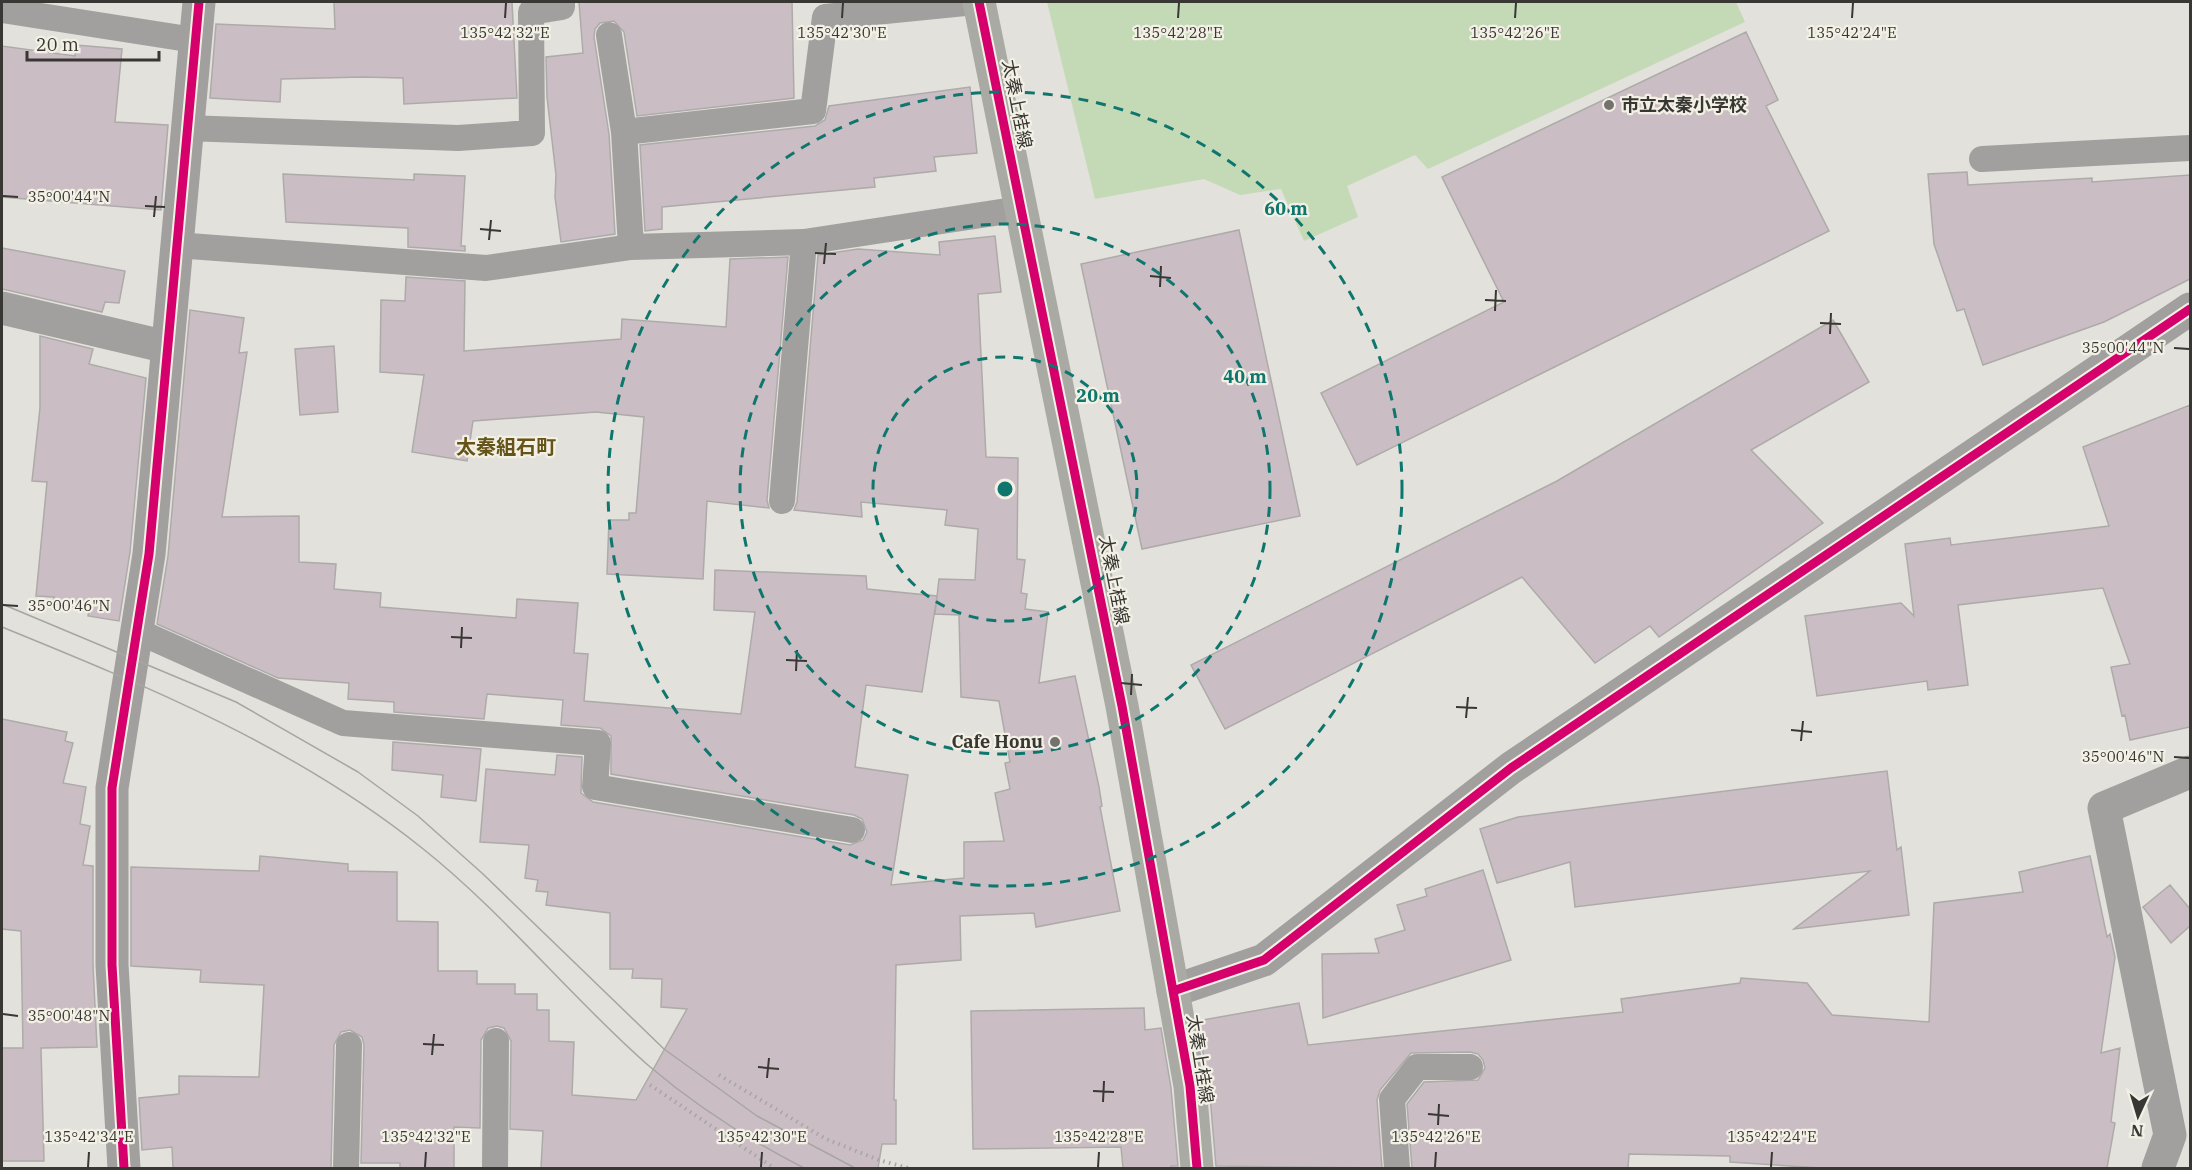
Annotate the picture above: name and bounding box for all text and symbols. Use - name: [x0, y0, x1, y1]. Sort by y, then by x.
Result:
- text: 135°42'32"E: [460, 23, 550, 42]
- text: 135°42'30"E: [797, 23, 887, 42]
- text: 135°42'28"E: [1133, 23, 1223, 42]
- text: 135°42'26"E: [1470, 23, 1560, 42]
- text: 135°42'24"E: [1807, 23, 1897, 42]
- scale bar: [27, 24, 159, 62]
- text: 20 m: [36, 33, 79, 56]
- street label: 太秦上桂線: [998, 58, 1037, 150]
- place label: 市立太秦小学校: [1621, 93, 1747, 116]
- marker: 市立太秦小学校: [1602, 98, 1616, 112]
- text: 35°00'44"N: [28, 187, 110, 206]
- text: 60 m: [1264, 197, 1308, 220]
- text: 35°00'44"N: [2082, 338, 2164, 357]
- text: 40 m: [1223, 365, 1267, 388]
- text: 20 m: [1076, 384, 1120, 407]
- district label: 太秦組石町: [456, 433, 556, 460]
- centre of rings: [995, 479, 1015, 499]
- street label: 太秦上桂線: [1095, 534, 1134, 626]
- text: 35°00'46"N: [28, 596, 110, 615]
- place label: Cafe Honu: [951, 730, 1043, 753]
- marker: Cafe Honu: [1048, 735, 1062, 749]
- text: 35°00'46"N: [2082, 747, 2164, 766]
- text: 35°00'48"N: [28, 1006, 110, 1025]
- street label: 太秦上桂線: [1182, 1013, 1219, 1105]
- north arrow: [2108, 1086, 2168, 1146]
- text: N: [2130, 1121, 2144, 1141]
- text: 135°42'34"E: [44, 1127, 134, 1146]
- text: 135°42'32"E: [381, 1127, 471, 1146]
- text: 135°42'30"E: [717, 1127, 807, 1146]
- text: 135°42'28"E: [1054, 1127, 1144, 1146]
- text: 135°42'26"E: [1391, 1127, 1481, 1146]
- text: 135°42'24"E: [1727, 1127, 1817, 1146]

